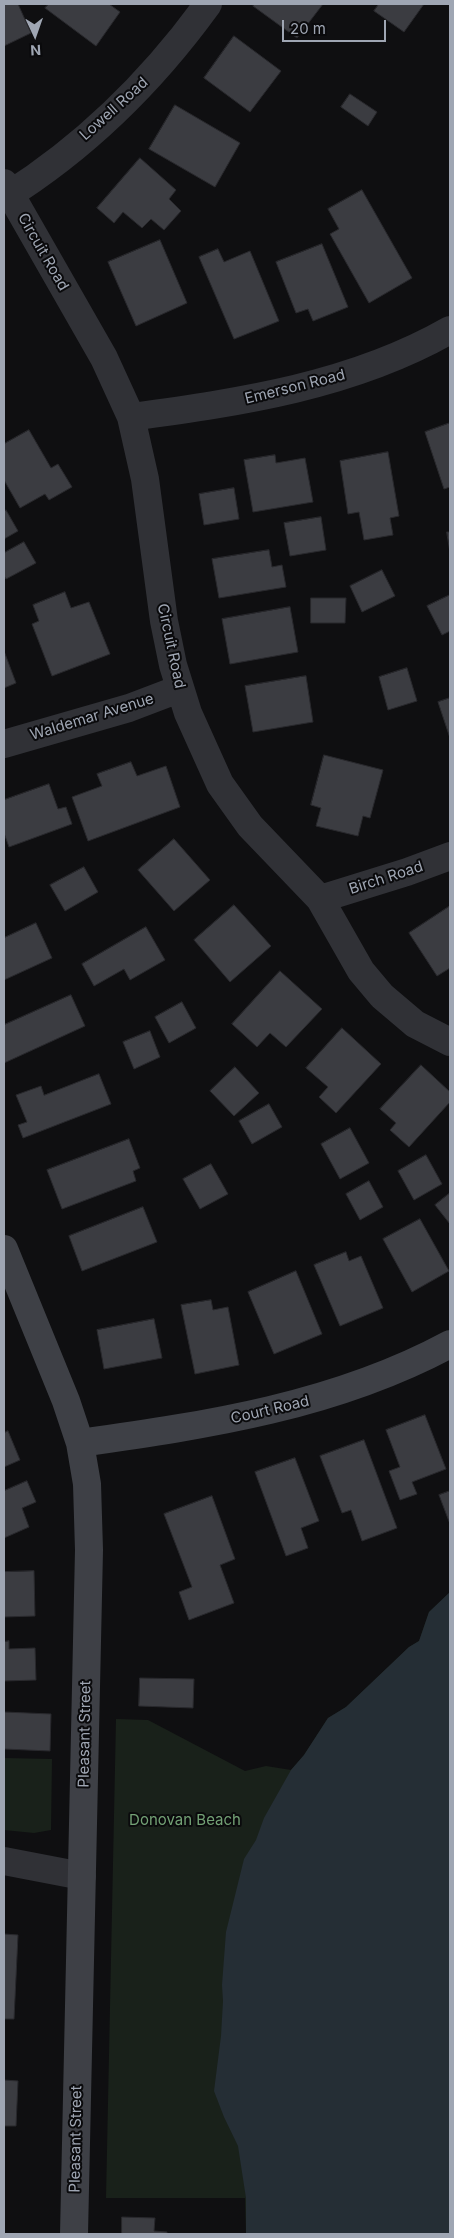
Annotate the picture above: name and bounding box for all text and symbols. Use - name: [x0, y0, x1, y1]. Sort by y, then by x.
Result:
- north arrow: [10, 10, 60, 60]
- scale bar: [284, 10, 388, 42]
- text: 20 m: [290, 19, 326, 38]
- text: N: [30, 42, 42, 59]
- street label: Lowell Road: [76, 74, 152, 144]
- street label: Circuit Road: [14, 210, 72, 294]
- street label: Emerson Road: [243, 366, 347, 408]
- street label: Circuit Road: [153, 602, 189, 690]
- street label: Waldemar Avenue: [28, 690, 156, 744]
- street label: Birch Road: [347, 858, 425, 898]
- street label: Court Road: [229, 1392, 311, 1428]
- street label: Pleasant Street: [75, 1680, 95, 1788]
- park label: Donovan Beach: [129, 1811, 241, 1829]
- street label: Pleasant Street: [66, 2085, 86, 2193]

